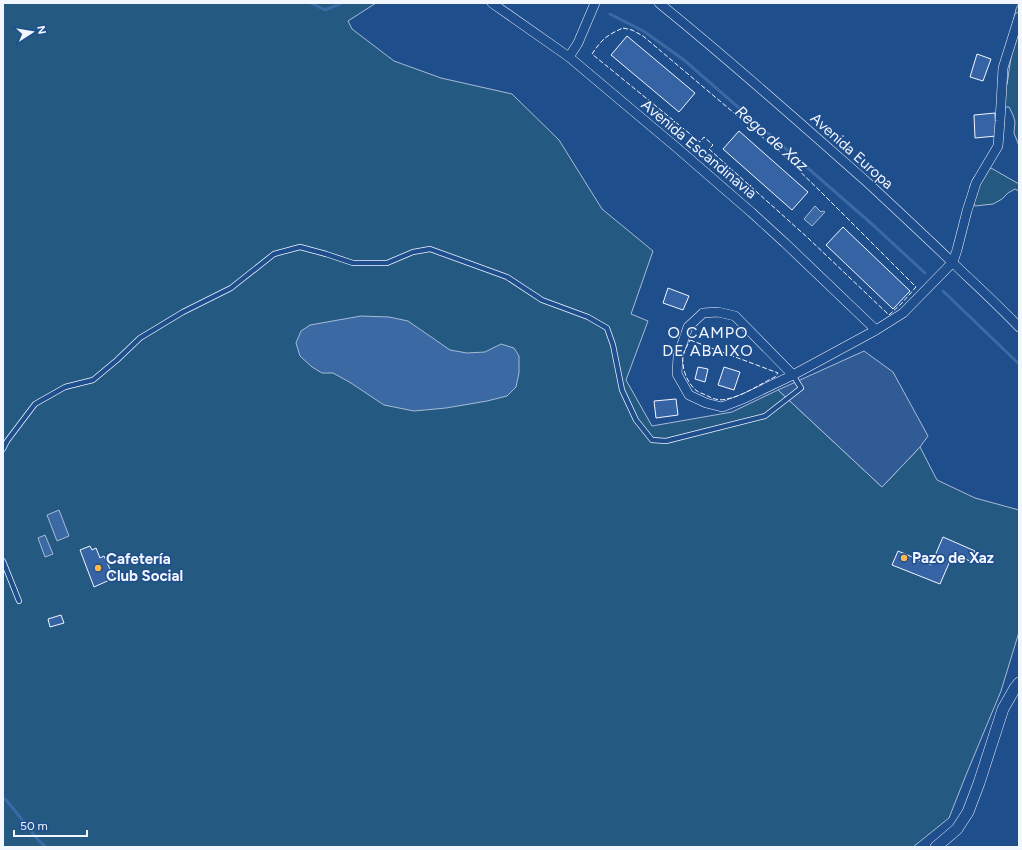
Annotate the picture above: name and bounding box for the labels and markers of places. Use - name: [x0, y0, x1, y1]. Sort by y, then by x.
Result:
- place label: Pazo de Xaz: [912, 549, 994, 567]
- place label: Cafetería Club Social: [106, 550, 183, 585]
- marker: Pazo de Xaz: [899, 553, 909, 563]
- marker: Cafetería Club Social: [93, 563, 103, 573]

